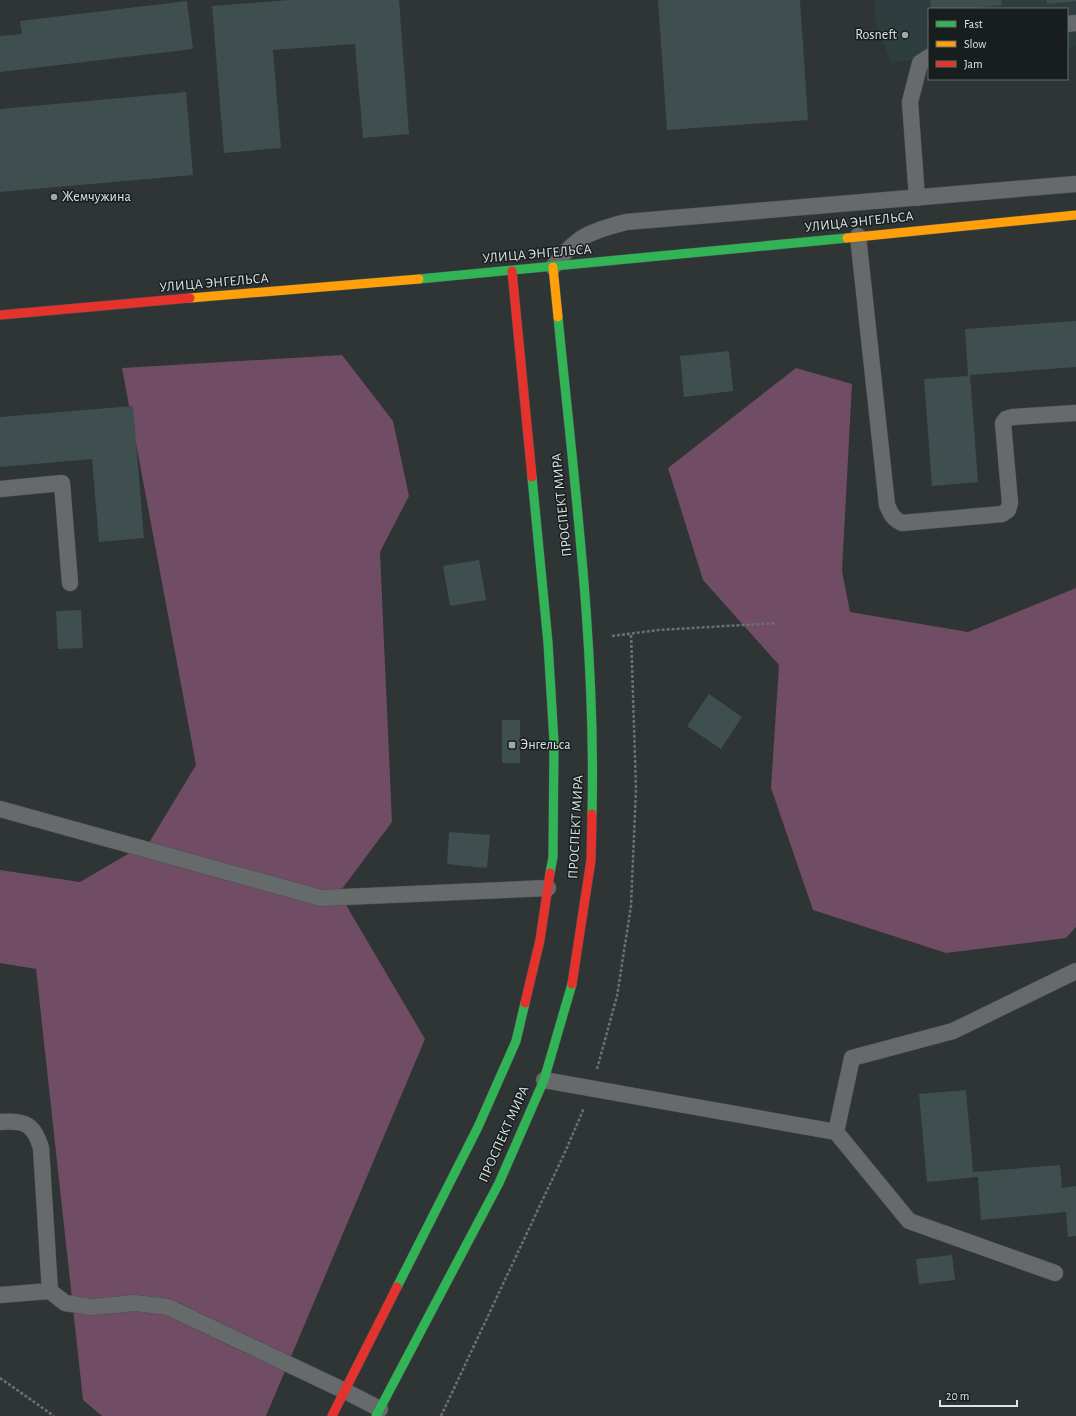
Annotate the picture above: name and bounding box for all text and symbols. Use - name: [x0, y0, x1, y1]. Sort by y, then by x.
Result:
- legend: [928, 8, 1068, 80]
- text: Fast: [964, 18, 983, 30]
- place label: Rosneft: [855, 28, 898, 42]
- marker: Rosneft: [900, 30, 910, 40]
- text: Slow: [964, 38, 986, 50]
- text: Jam: [964, 58, 983, 70]
- place label: Жемчужина: [62, 190, 131, 204]
- marker: Жемчужина: [49, 192, 59, 202]
- street label: УЛИЦА ЭНГЕЛЬСА: [804, 209, 914, 235]
- street label: УЛИЦА ЭНГЕЛЬСА: [482, 242, 592, 266]
- street label: УЛИЦА ЭНГЕЛЬСА: [159, 271, 269, 295]
- street label: ПРОСПЕКТ МИРА: [550, 453, 574, 557]
- place label: Энгельса: [520, 738, 571, 752]
- marker: Энгельса: [507, 740, 517, 750]
- street label: ПРОСПЕКТ МИРА: [566, 775, 586, 879]
- street label: ПРОСПЕКТ МИРА: [476, 1084, 532, 1184]
- scale bar: [940, 1382, 1017, 1408]
- text: 20 m: [946, 1390, 969, 1402]

